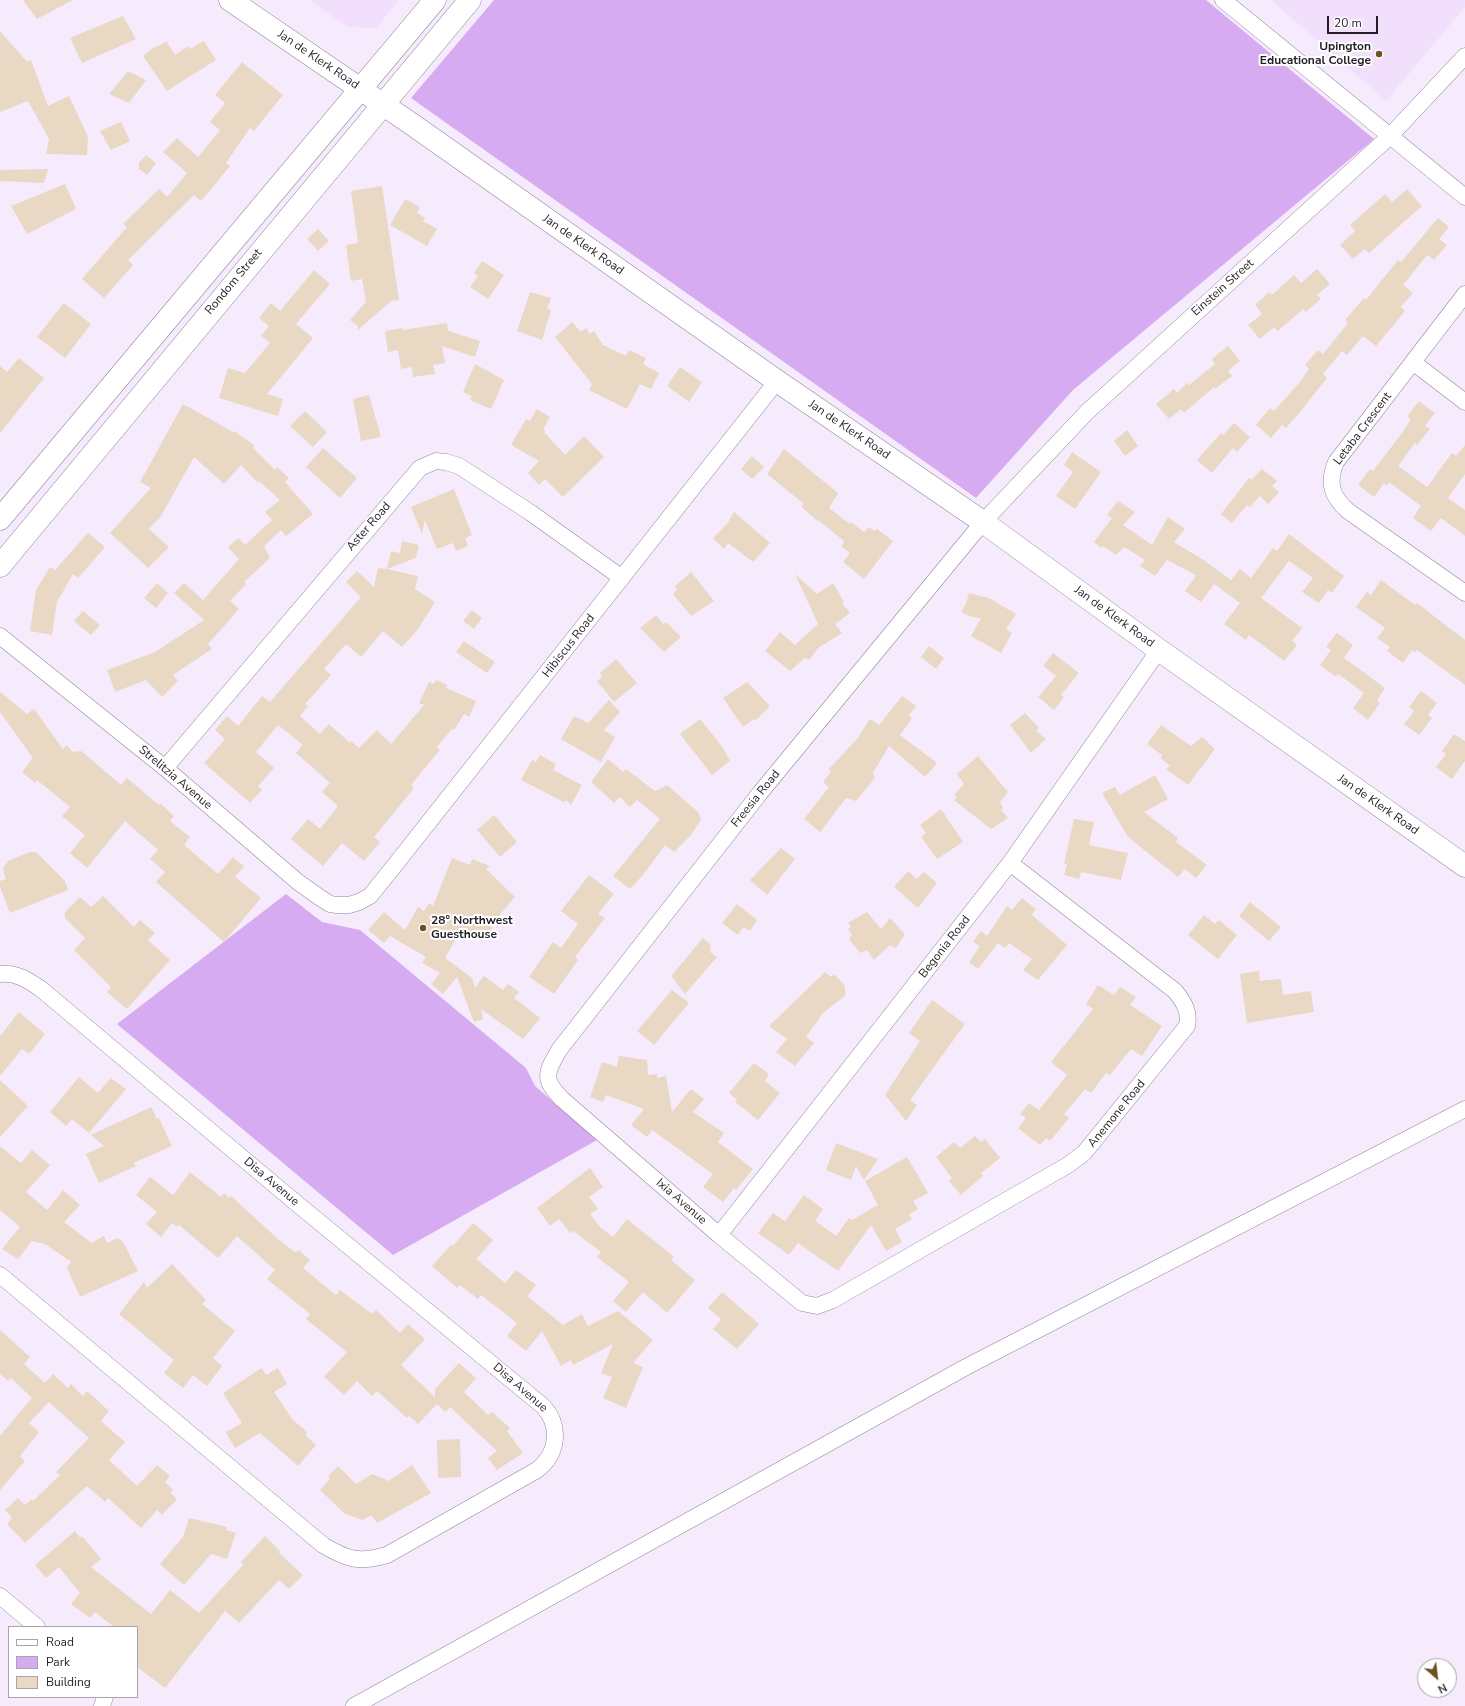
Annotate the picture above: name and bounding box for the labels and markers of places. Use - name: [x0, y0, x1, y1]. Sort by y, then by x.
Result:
- place label: Upington Educational College: [1260, 40, 1371, 68]
- marker: Upington Educational College: [1374, 49, 1384, 59]
- place label: 28° Northwest Guesthouse: [431, 914, 513, 942]
- marker: 28° Northwest Guesthouse: [418, 923, 428, 933]

